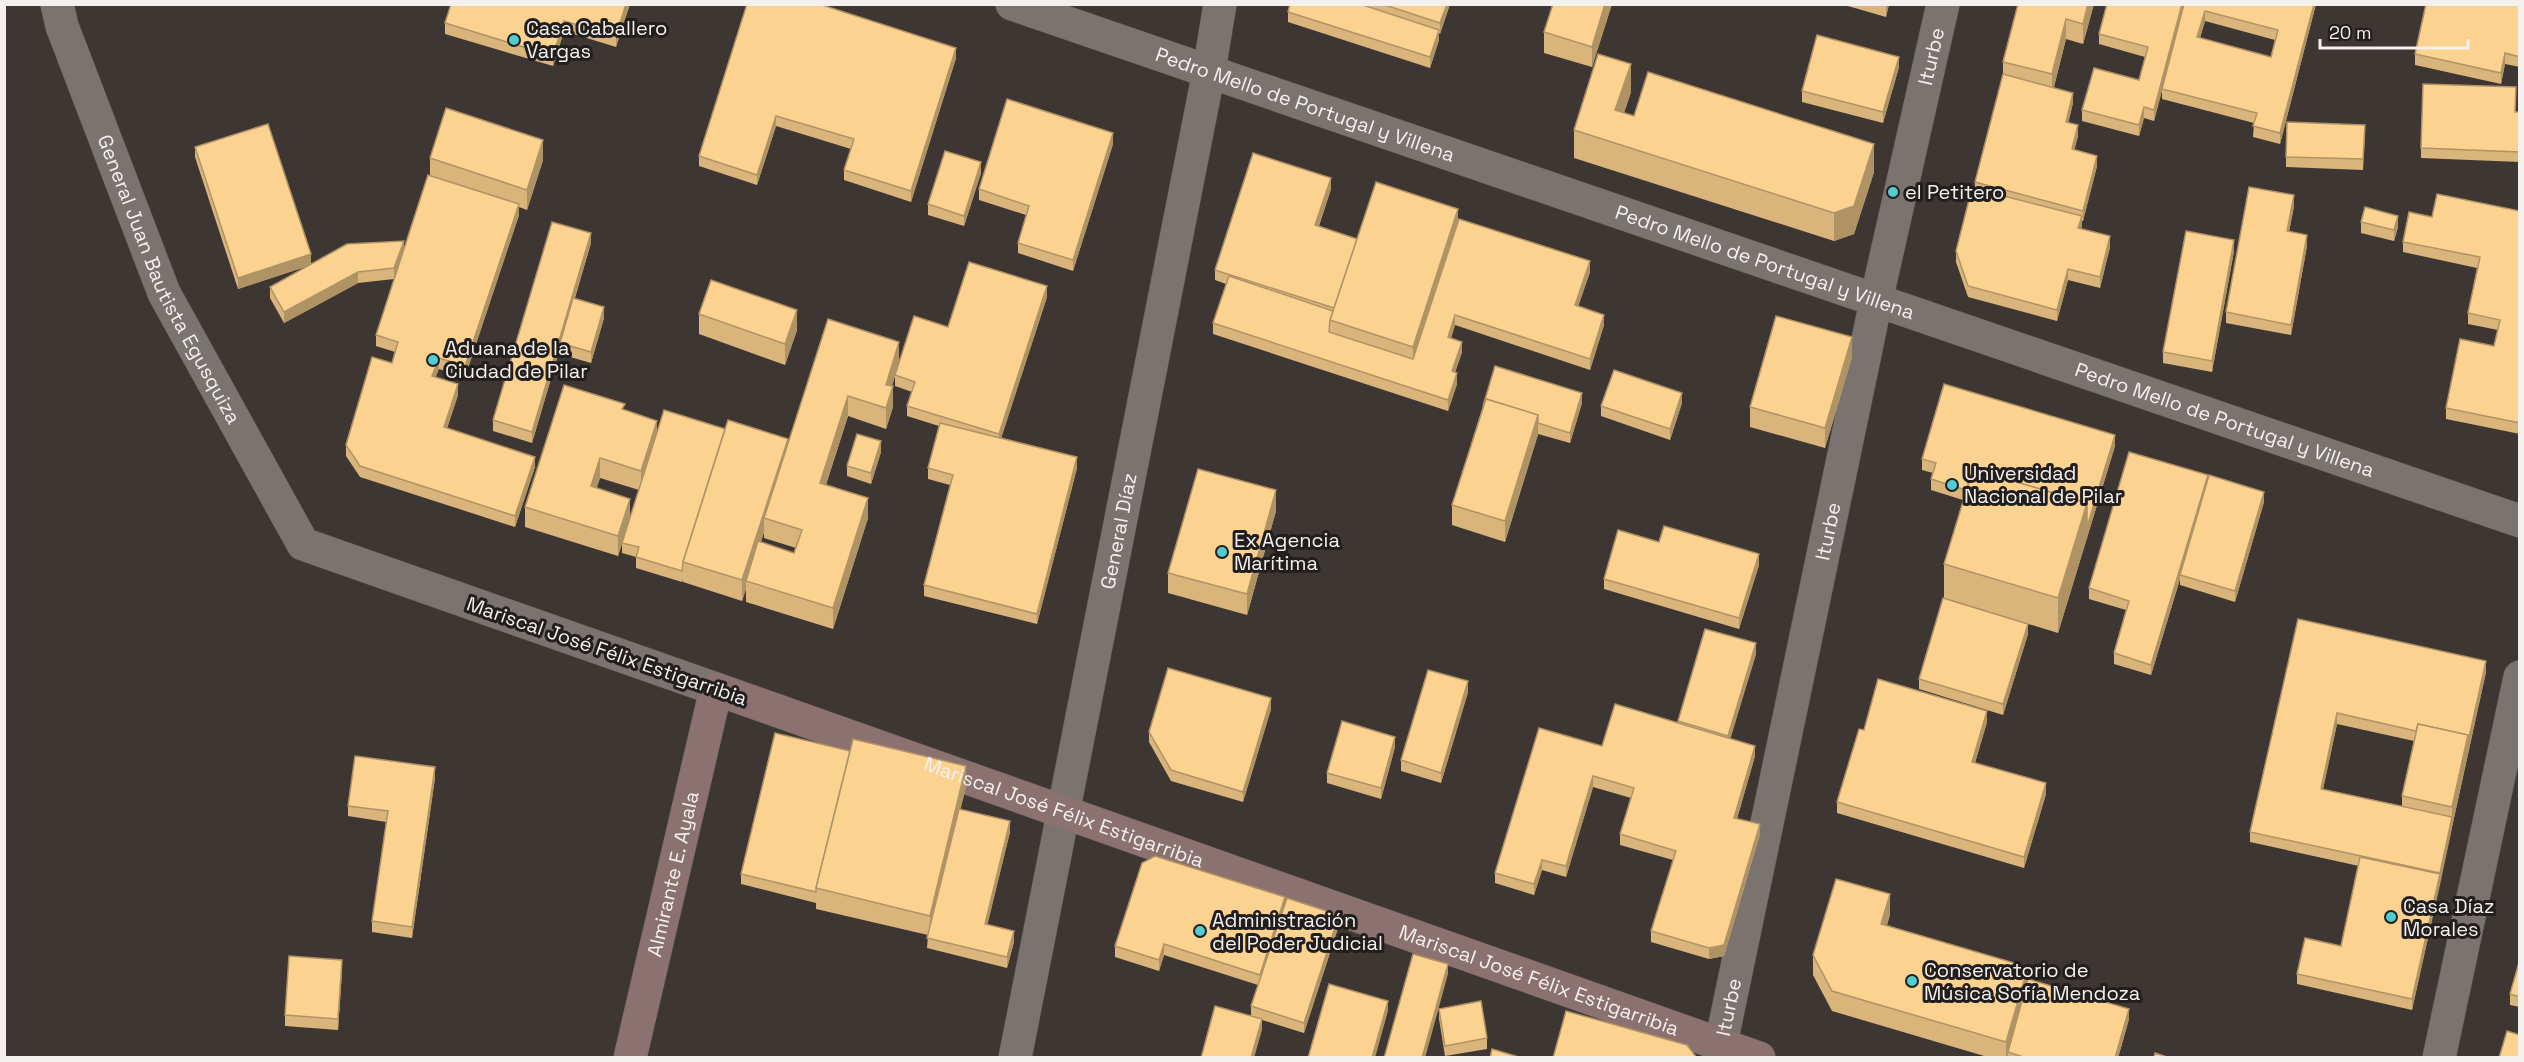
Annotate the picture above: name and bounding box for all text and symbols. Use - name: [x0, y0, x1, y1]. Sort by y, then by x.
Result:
- scale bar: [2320, 12, 2468, 50]
- place label: Casa Caballero Vargas: [526, 15, 667, 64]
- text: 20 m: [2329, 21, 2372, 44]
- street label: Iturbe: [1912, 25, 1950, 88]
- marker: Casa Caballero Vargas: [507, 33, 521, 47]
- street label: Pedro Mello de Portugal y Villena: [1152, 41, 1458, 168]
- street label: General Juan Bautista Egusquiza: [92, 131, 247, 429]
- place label: el Petitero: [1905, 179, 2004, 205]
- marker: el Petitero: [1886, 185, 1900, 199]
- street label: Pedro Mello de Portugal y Villena: [1612, 199, 1918, 325]
- place label: Aduana de la Ciudad de Pilar: [445, 335, 588, 384]
- marker: Aduana de la Ciudad de Pilar: [426, 353, 440, 367]
- street label: Pedro Mello de Portugal y Villena: [2072, 356, 2378, 483]
- place label: Universidad Nacional de Pilar: [1964, 460, 2122, 509]
- street label: General Díaz: [1094, 471, 1143, 591]
- marker: Universidad Nacional de Pilar: [1945, 478, 1959, 492]
- street label: Iturbe: [1809, 500, 1847, 563]
- place label: Ex Agencia Marítima: [1234, 527, 1340, 576]
- marker: Ex Agencia Marítima: [1215, 545, 1229, 559]
- street label: Mariscal José Félix Estigarribia: [463, 591, 751, 711]
- street label: Mariscal José Félix Estigarribia: [920, 751, 1207, 874]
- street label: Almirante E. Ayala: [641, 788, 705, 959]
- place label: Casa Díaz Morales: [2403, 893, 2494, 942]
- place label: Administración del Poder Judicial: [1212, 907, 1383, 956]
- marker: Casa Díaz Morales: [2384, 910, 2398, 924]
- street label: Mariscal José Félix Estigarribia: [1396, 919, 1683, 1042]
- marker: Administración del Poder Judicial: [1193, 924, 1207, 938]
- place label: Conservatorio de Música Sofía Mendoza: [1924, 957, 2140, 1006]
- marker: Conservatorio de Música Sofía Mendoza: [1905, 974, 1919, 988]
- street label: Iturbe: [1710, 976, 1747, 1038]

